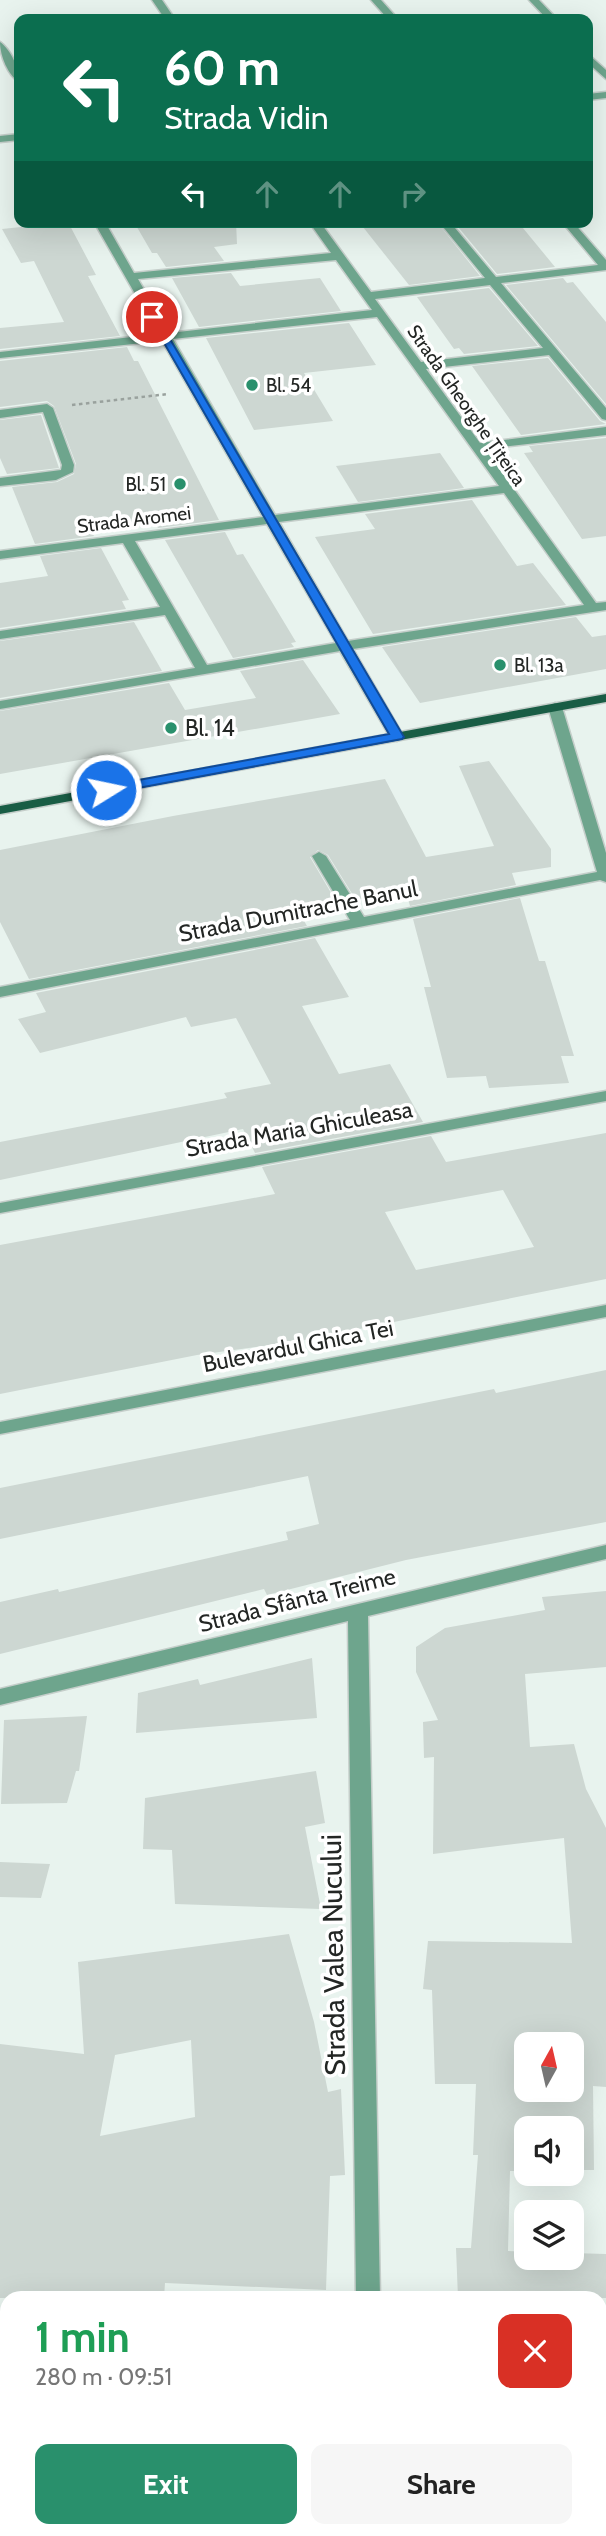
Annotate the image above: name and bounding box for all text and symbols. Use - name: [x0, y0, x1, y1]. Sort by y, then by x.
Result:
- text: 60 m: [164, 38, 280, 97]
- icon: left: [49, 42, 140, 133]
- text: Strada Vidin: [164, 98, 329, 137]
- icon: left: [175, 175, 213, 213]
- icon: ahead: [248, 175, 286, 213]
- icon: ahead: [321, 175, 359, 213]
- icon: right: [394, 175, 432, 213]
- pin: [122, 287, 182, 347]
- icon: arrive: [133, 298, 171, 336]
- street label: Strada Gheorghe Țițeica: [402, 320, 531, 491]
- place label: Bl. 54: [266, 374, 311, 397]
- marker: Bl. 54: [244, 377, 260, 393]
- place label: Bl. 51: [126, 473, 166, 496]
- marker: Bl. 51: [172, 476, 188, 492]
- street label: Strada Aromei: [76, 501, 192, 538]
- place label: Bl. 13a: [514, 654, 564, 677]
- marker: Bl. 13a: [492, 657, 508, 673]
- place label: Bl. 14: [185, 714, 235, 742]
- marker: Bl. 14: [163, 720, 179, 736]
- position arrow: [69, 753, 143, 827]
- street label: Strada Dumitrache Banul: [176, 874, 420, 948]
- street label: Strada Maria Ghiculeasa: [183, 1095, 415, 1163]
- street label: Bulevardul Ghica Tei: [200, 1314, 396, 1378]
- street label: Strada Sfânta Treime: [196, 1562, 399, 1638]
- street label: Strada Valea Nucului: [314, 1834, 352, 2076]
- north arrow: [514, 2032, 584, 2102]
- map controls: [514, 2032, 584, 2270]
- button: sound: [514, 2116, 584, 2186]
- button: layers: [514, 2200, 584, 2270]
- text: 1 min: [35, 2311, 130, 2363]
- button: close: [498, 2314, 572, 2388]
- text: 280 m · 09:51: [35, 2363, 172, 2391]
- button: Exit: [35, 2444, 297, 2524]
- button: Share: [311, 2444, 572, 2524]

